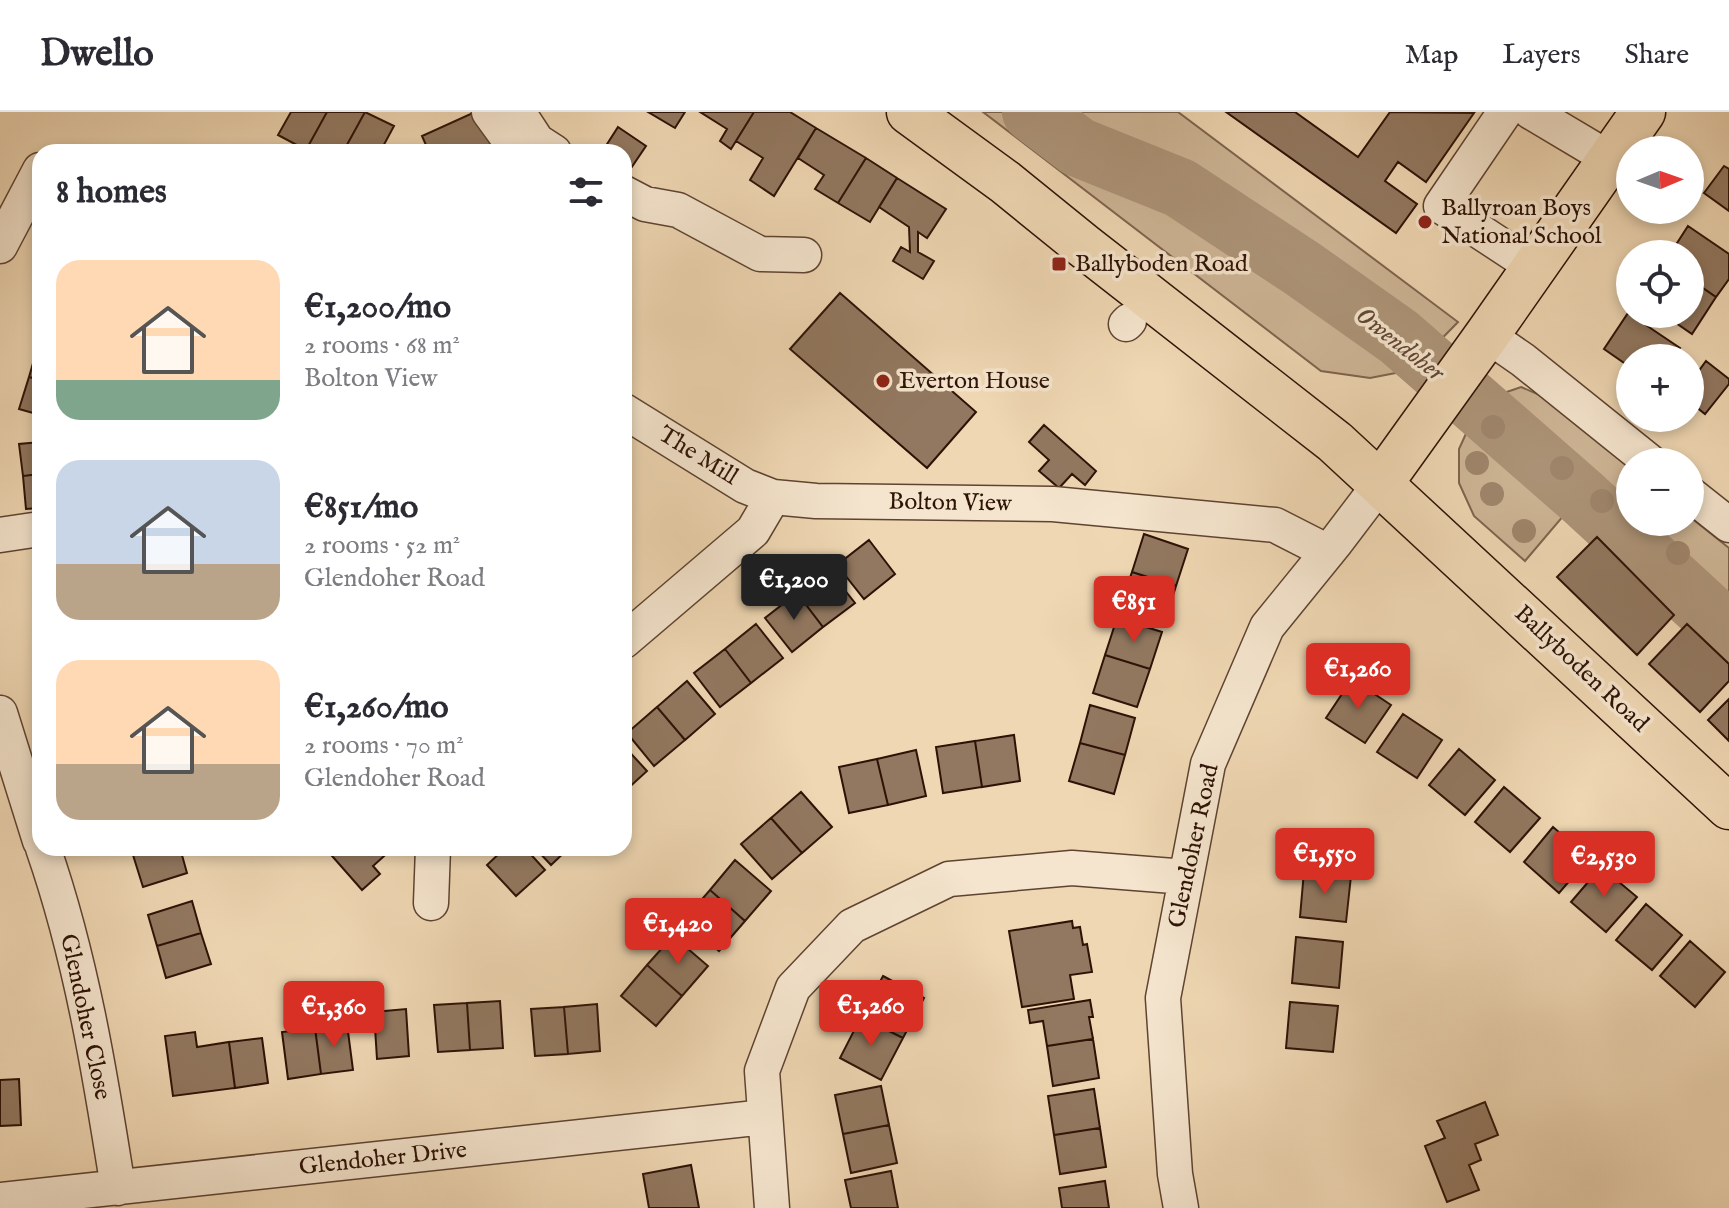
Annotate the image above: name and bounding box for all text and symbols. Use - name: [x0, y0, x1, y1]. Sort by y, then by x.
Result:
- text: Dwello: [40, 31, 154, 79]
- text: Map: [1405, 38, 1458, 73]
- text: Layers: [1502, 38, 1581, 73]
- text: Share: [1625, 38, 1689, 73]
- north arrow: [1616, 136, 1704, 224]
- map controls: [1616, 136, 1704, 536]
- icon: filters: [564, 170, 608, 214]
- text: 8 homes: [56, 171, 167, 214]
- place label: Ballyroan Boys National School: [1441, 193, 1602, 252]
- marker: Ballyroan Boys National School: [1416, 213, 1434, 231]
- button: locate: [1616, 240, 1704, 328]
- place label: Ballyboden Road: [1075, 249, 1248, 280]
- marker: Ballyboden Road: [1050, 255, 1068, 273]
- text: €1,200/mo: [304, 286, 451, 329]
- icon: home: [120, 292, 216, 388]
- water label: Owendoher: [1349, 299, 1452, 390]
- text: 2 rooms · 68 m²: [304, 329, 460, 362]
- button: +: [1616, 344, 1704, 432]
- text: Bolton View: [304, 362, 437, 395]
- place label: Everton House: [899, 366, 1050, 397]
- marker: Everton House: [874, 372, 892, 390]
- street label: The Mill: [652, 419, 744, 493]
- button: −: [1616, 448, 1704, 536]
- text: €851/mo: [304, 486, 418, 529]
- street label: Bolton View: [888, 486, 1013, 520]
- icon: home: [120, 492, 216, 588]
- text: 2 rooms · 52 m²: [304, 529, 460, 562]
- pin: €1,200: [729, 554, 859, 622]
- text: Glendoher Road: [304, 562, 485, 595]
- text: €1,200: [759, 563, 829, 596]
- pin: €851: [1087, 576, 1181, 644]
- text: €851: [1112, 585, 1156, 618]
- street label: Ballyboden Road: [1507, 599, 1655, 739]
- pin: €1,260: [1293, 643, 1423, 711]
- text: €1,260: [1324, 652, 1392, 685]
- text: €1,260/mo: [304, 686, 449, 729]
- icon: home: [120, 692, 216, 788]
- text: 2 rooms · 70 m²: [304, 729, 464, 762]
- street label: Glendoher Road: [1161, 761, 1227, 931]
- text: Glendoher Road: [304, 762, 485, 795]
- pin: €1,550: [1260, 828, 1390, 896]
- pin: €2,530: [1539, 831, 1669, 899]
- text: €1,550: [1293, 837, 1357, 870]
- text: €2,530: [1571, 840, 1637, 873]
- pin: €1,420: [613, 898, 743, 966]
- text: €1,420: [643, 907, 713, 940]
- street label: Glendoher Close: [52, 931, 118, 1103]
- pin: €1,260: [806, 980, 936, 1048]
- pin: €1,360: [269, 981, 399, 1049]
- text: €1,260: [837, 989, 905, 1022]
- text: €1,360: [301, 990, 367, 1023]
- street label: Glendoher Drive: [298, 1135, 468, 1183]

